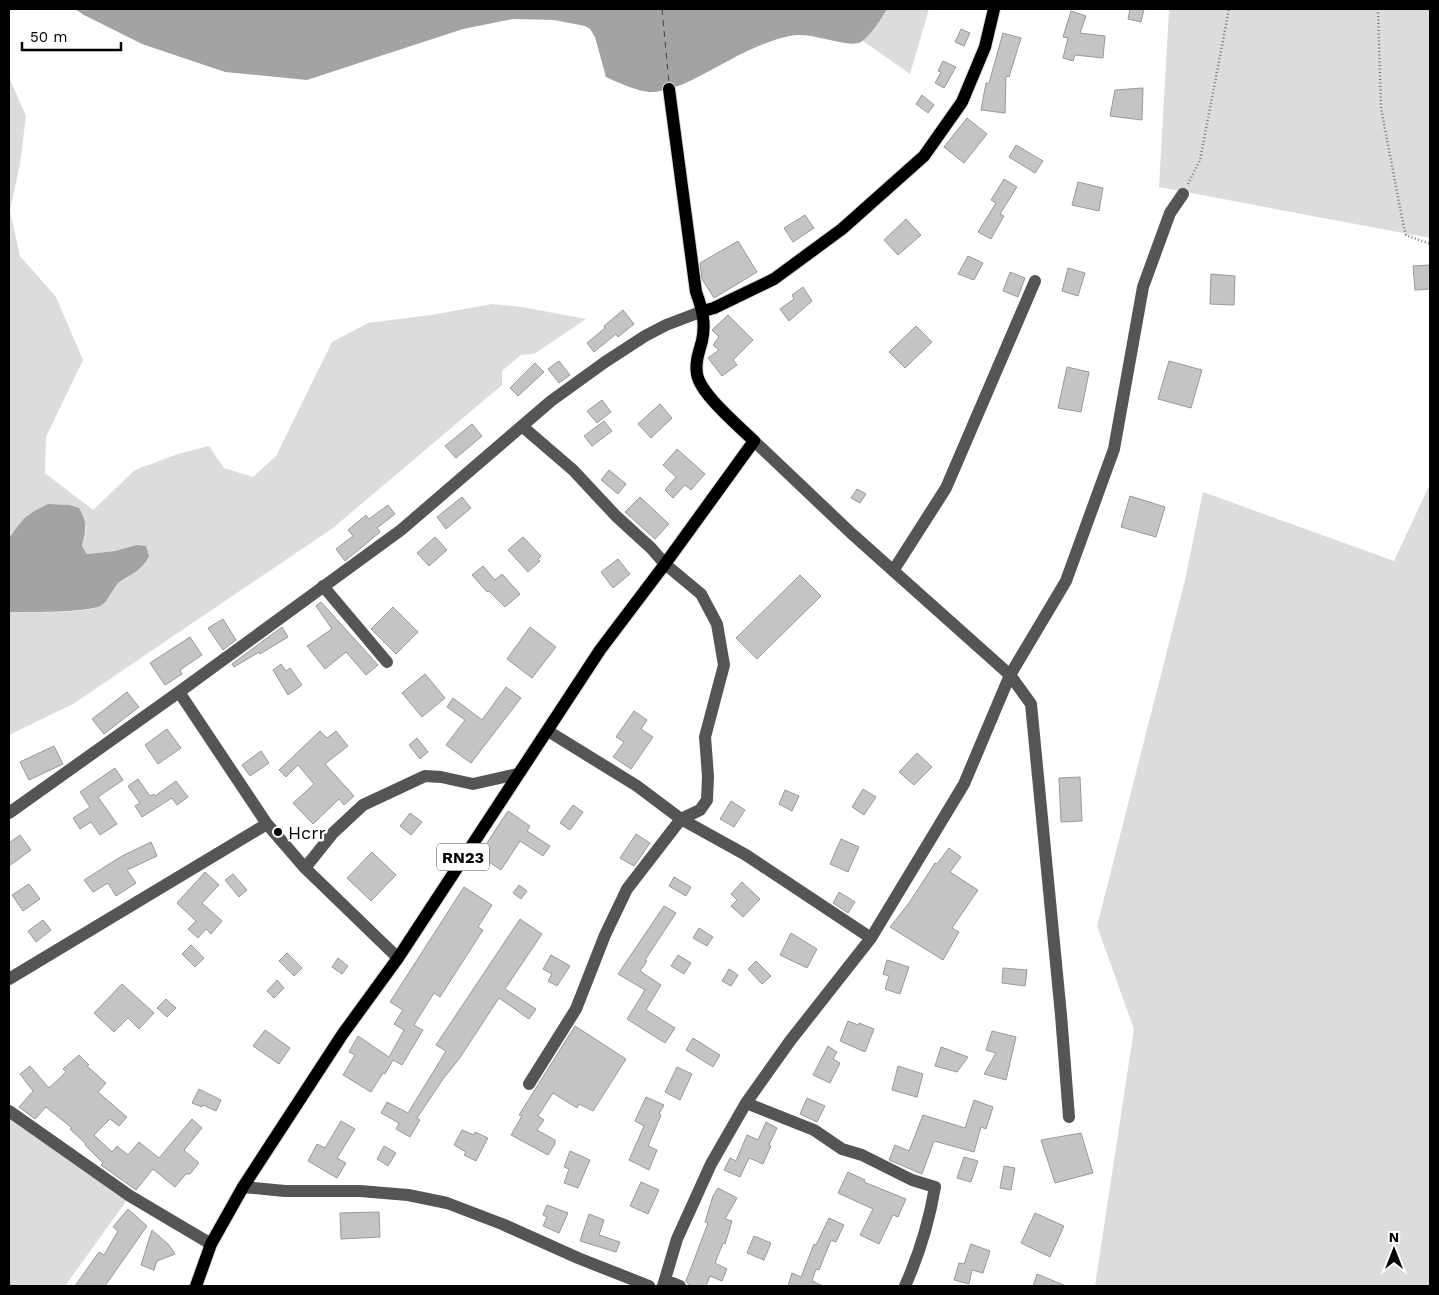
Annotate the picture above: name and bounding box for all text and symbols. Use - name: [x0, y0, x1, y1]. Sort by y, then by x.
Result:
- scale bar: [22, 20, 121, 52]
- text: 50 m: [30, 28, 67, 46]
- place label: Hcrr: [288, 822, 326, 843]
- marker: Hcrr: [272, 826, 284, 838]
- road number: RN23: [437, 844, 489, 870]
- north arrow: [1369, 1225, 1419, 1275]
- text: N: [1389, 1229, 1399, 1245]

